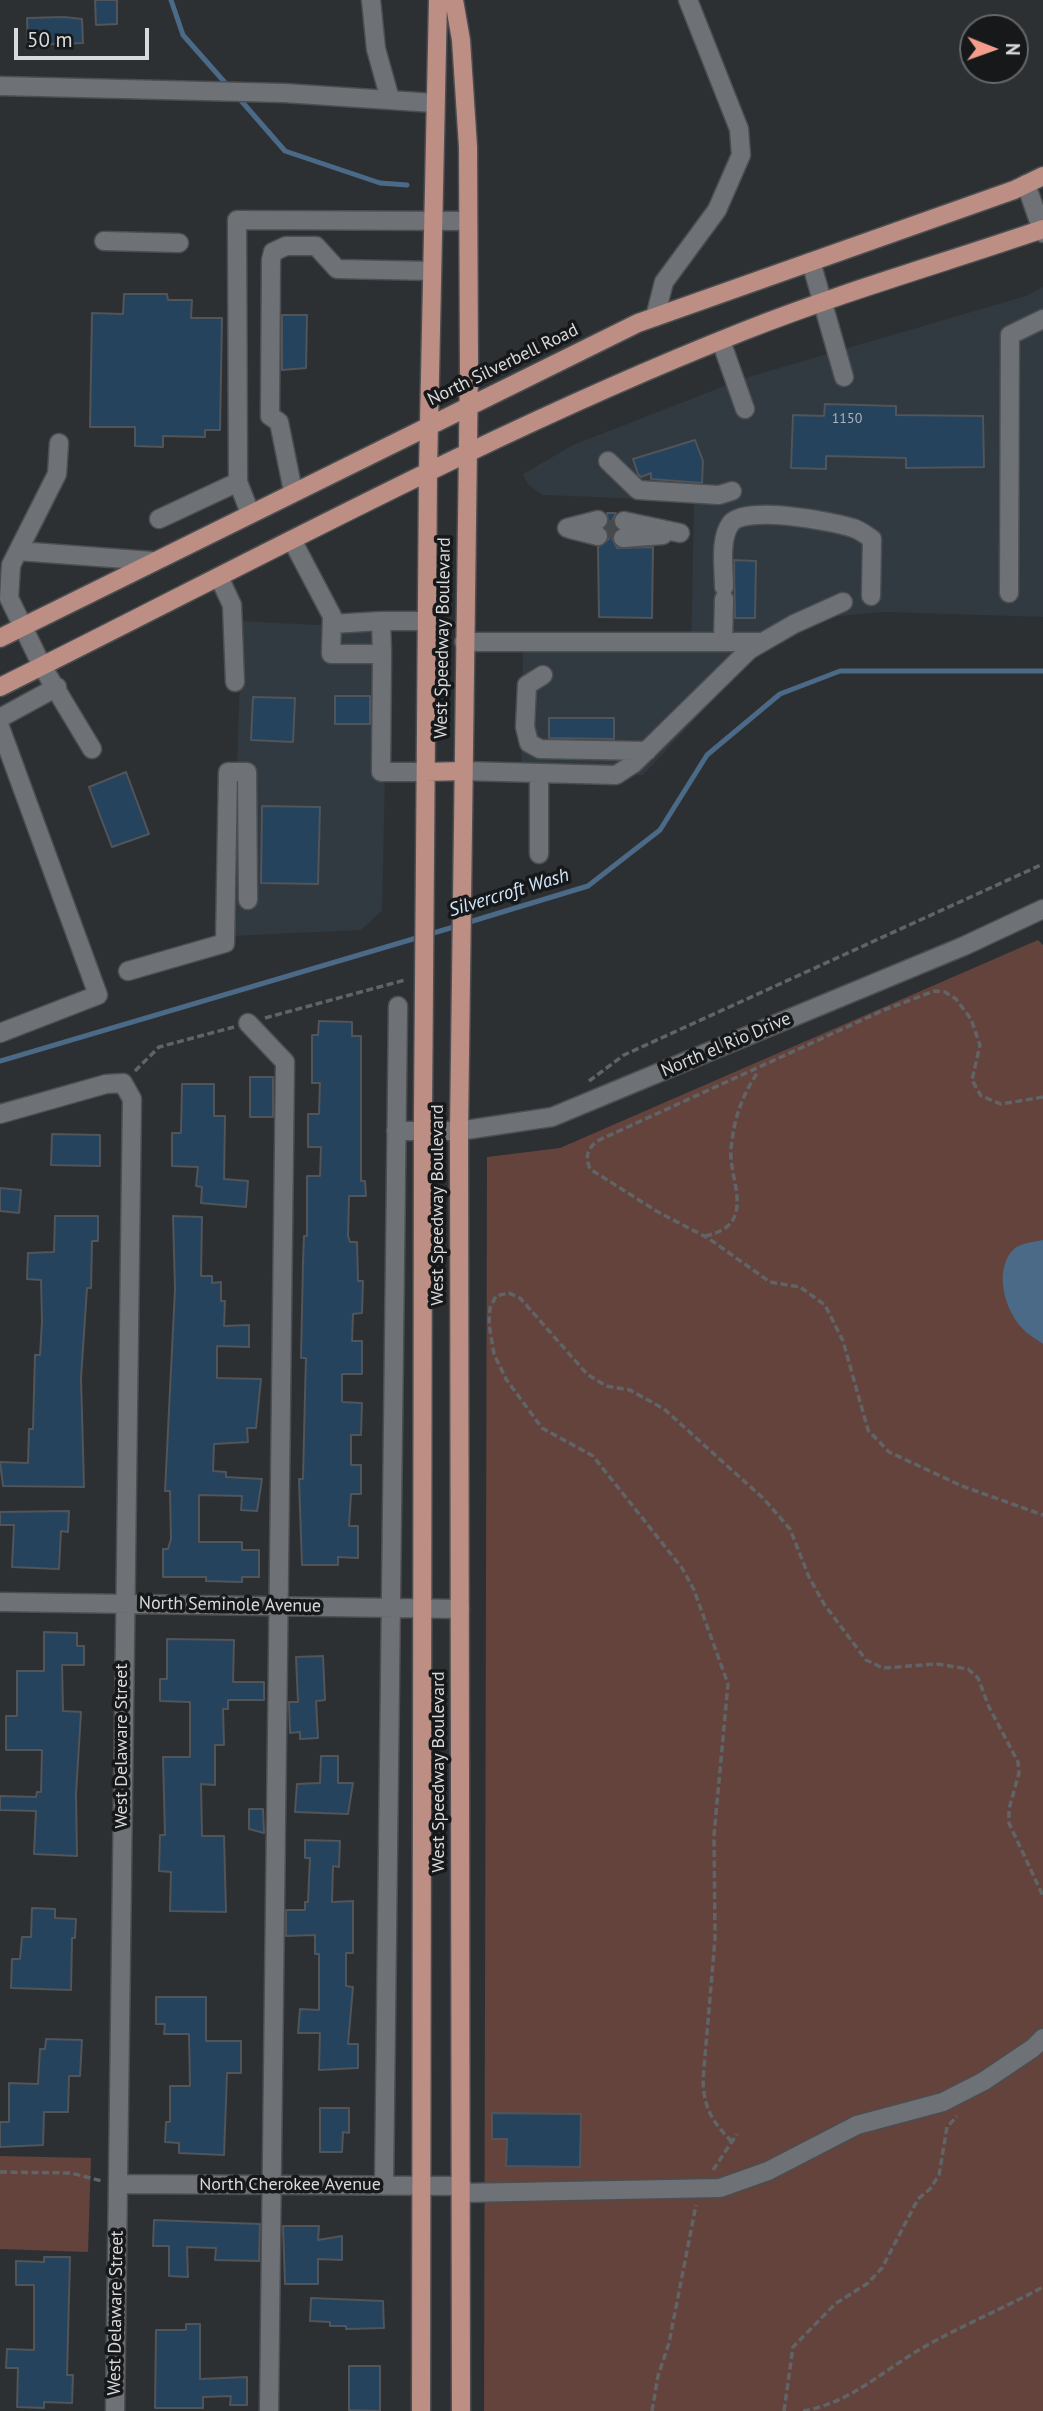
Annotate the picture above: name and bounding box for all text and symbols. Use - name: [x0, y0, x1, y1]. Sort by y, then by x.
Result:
- scale bar: [18, 14, 152, 58]
- north arrow: [959, 14, 1029, 84]
- text: 50 m: [27, 26, 73, 53]
- text: N: [1001, 43, 1025, 56]
- street label: North Silverbell Road: [424, 319, 582, 411]
- house number: 1150: [832, 411, 862, 427]
- street label: West Speedway Boulevard: [430, 537, 456, 739]
- water label: Silvercroft Wash: [446, 864, 572, 922]
- street label: North el Rio Drive: [658, 1008, 794, 1082]
- street label: West Speedway Boulevard: [427, 1104, 449, 1306]
- street label: North Seminole Avenue: [139, 1593, 321, 1617]
- street label: West Delaware Street: [111, 1663, 133, 1829]
- street label: West Speedway Boulevard: [428, 1671, 450, 1873]
- street label: North Cherokee Avenue: [199, 2174, 381, 2196]
- street label: West Delaware Street: [104, 2230, 128, 2396]

